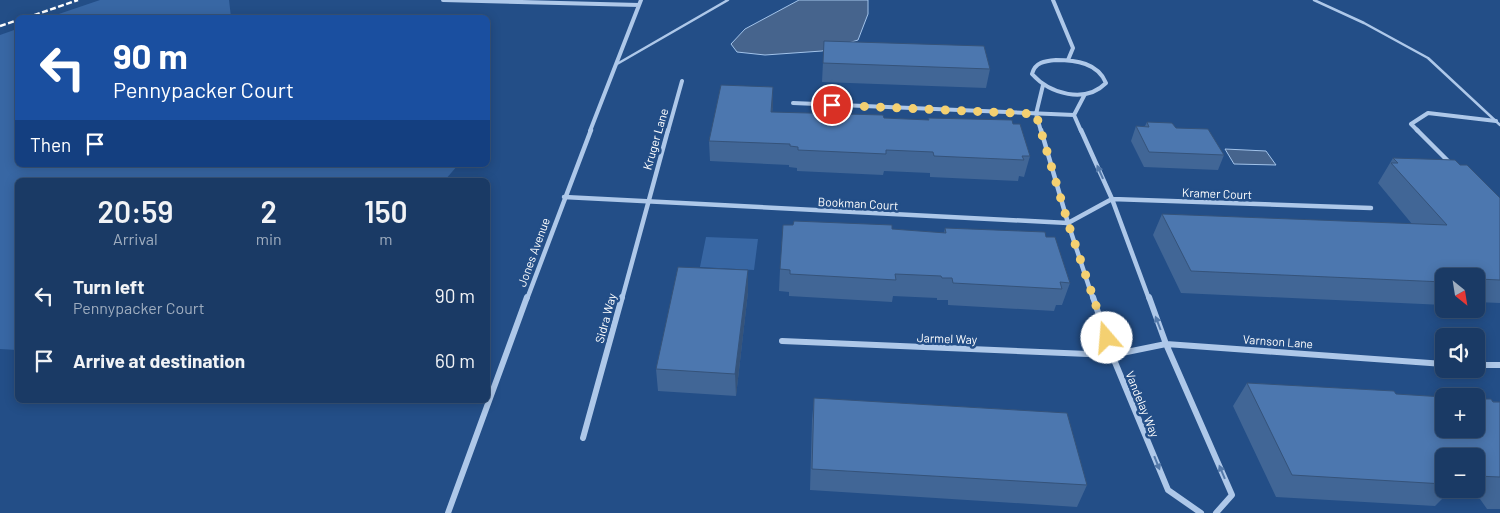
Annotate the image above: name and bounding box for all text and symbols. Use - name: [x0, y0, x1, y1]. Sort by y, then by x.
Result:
- text: 90 m: [113, 34, 188, 76]
- icon: left: [30, 35, 95, 100]
- text: Pennypacker Court: [113, 76, 294, 102]
- pin: [811, 84, 853, 126]
- icon: arrive: [818, 91, 846, 119]
- street label: Kruger Lane: [640, 107, 670, 171]
- icon: arrive: [81, 130, 109, 158]
- text: Then: [30, 133, 71, 156]
- one-way arrow: [1095, 165, 1103, 179]
- street label: Kramer Court: [1182, 185, 1252, 201]
- text: 20:59: [97, 193, 173, 229]
- text: 2: [260, 193, 277, 229]
- text: 150: [364, 193, 408, 229]
- street label: Bookman Court: [817, 194, 899, 212]
- street label: Jones Avenue: [514, 216, 552, 288]
- text: Arrival: [113, 229, 158, 248]
- text: min: [256, 229, 282, 248]
- text: m: [379, 229, 392, 248]
- north arrow: [1435, 268, 1485, 318]
- map controls: [1435, 268, 1485, 498]
- text: Turn left: [73, 275, 144, 298]
- icon: left: [30, 282, 58, 310]
- text: 90 m: [435, 284, 475, 307]
- street label: Sidra Way: [592, 291, 618, 344]
- text: Pennypacker Court: [73, 298, 205, 317]
- position arrow: [1080, 311, 1132, 363]
- one-way arrow: [1154, 315, 1162, 330]
- button: sound: [1435, 328, 1485, 378]
- street label: Jarmel Way: [917, 330, 978, 346]
- street label: Varnson Lane: [1242, 332, 1314, 350]
- icon: arrive: [30, 347, 58, 375]
- text: Arrive at destination: [73, 349, 245, 372]
- text: 60 m: [435, 349, 475, 372]
- street label: Vandelay Way: [1123, 369, 1163, 440]
- button: +: [1435, 388, 1485, 438]
- button: −: [1435, 448, 1485, 498]
- one-way arrow: [1153, 456, 1161, 470]
- one-way arrow: [1218, 465, 1225, 480]

